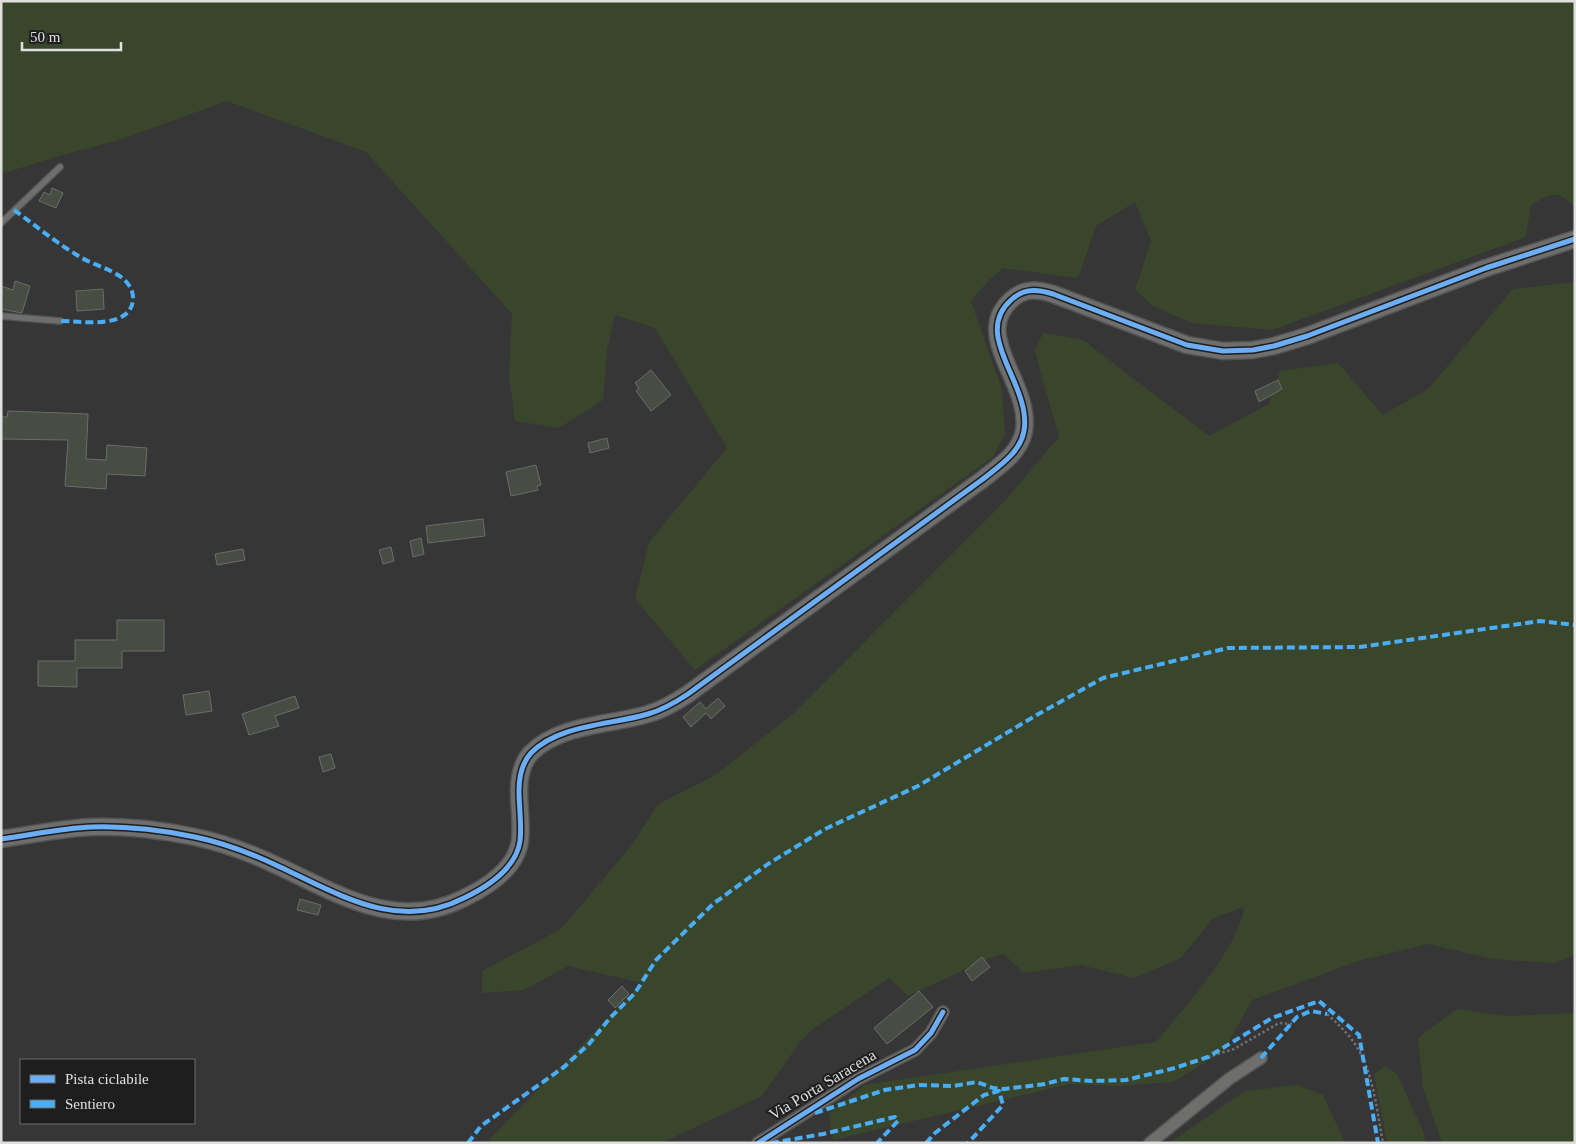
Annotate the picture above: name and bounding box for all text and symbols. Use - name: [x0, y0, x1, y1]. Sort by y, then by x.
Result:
- scale bar: [22, 20, 121, 52]
- text: 50 m: [30, 29, 61, 45]
- street label: Via Porta Saracena: [766, 1046, 879, 1123]
- legend: [20, 1059, 195, 1124]
- text: Pista ciclabile: [65, 1071, 149, 1087]
- text: Sentiero: [65, 1096, 115, 1112]

